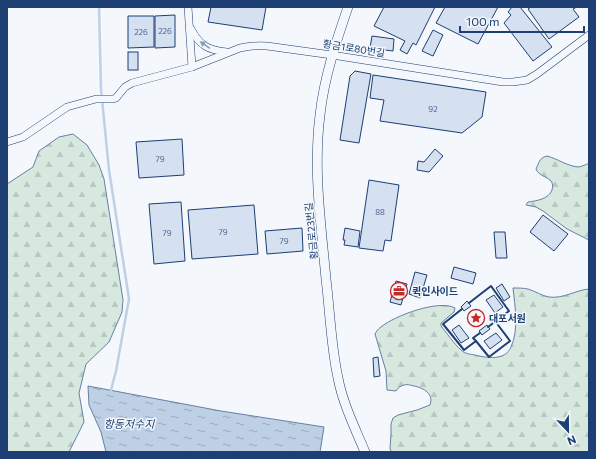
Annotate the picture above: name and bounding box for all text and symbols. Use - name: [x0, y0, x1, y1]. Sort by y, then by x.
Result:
- scale bar: [460, 8, 584, 34]
- text: 100 m: [466, 14, 500, 28]
- house number: 226: [158, 26, 172, 36]
- house number: 226: [134, 27, 148, 37]
- street label: 황금1로80번길: [322, 37, 386, 59]
- one-way arrow: [199, 41, 210, 49]
- house number: 92: [428, 104, 438, 114]
- house number: 79: [155, 154, 165, 164]
- street label: 황금로23번길: [302, 202, 320, 260]
- house number: 88: [375, 207, 385, 217]
- house number: 79: [218, 227, 228, 237]
- house number: 79: [162, 228, 172, 238]
- house number: 79: [279, 236, 289, 246]
- office icon: 퀵인사이드: [389, 281, 409, 301]
- place label: 퀵인사이드: [412, 285, 458, 297]
- place icon: 대포서원: [466, 308, 486, 328]
- place label: 대포서원: [489, 312, 526, 324]
- north arrow: [548, 411, 588, 451]
- water label: 항동저수지: [104, 417, 155, 430]
- text: N: [566, 433, 578, 448]

